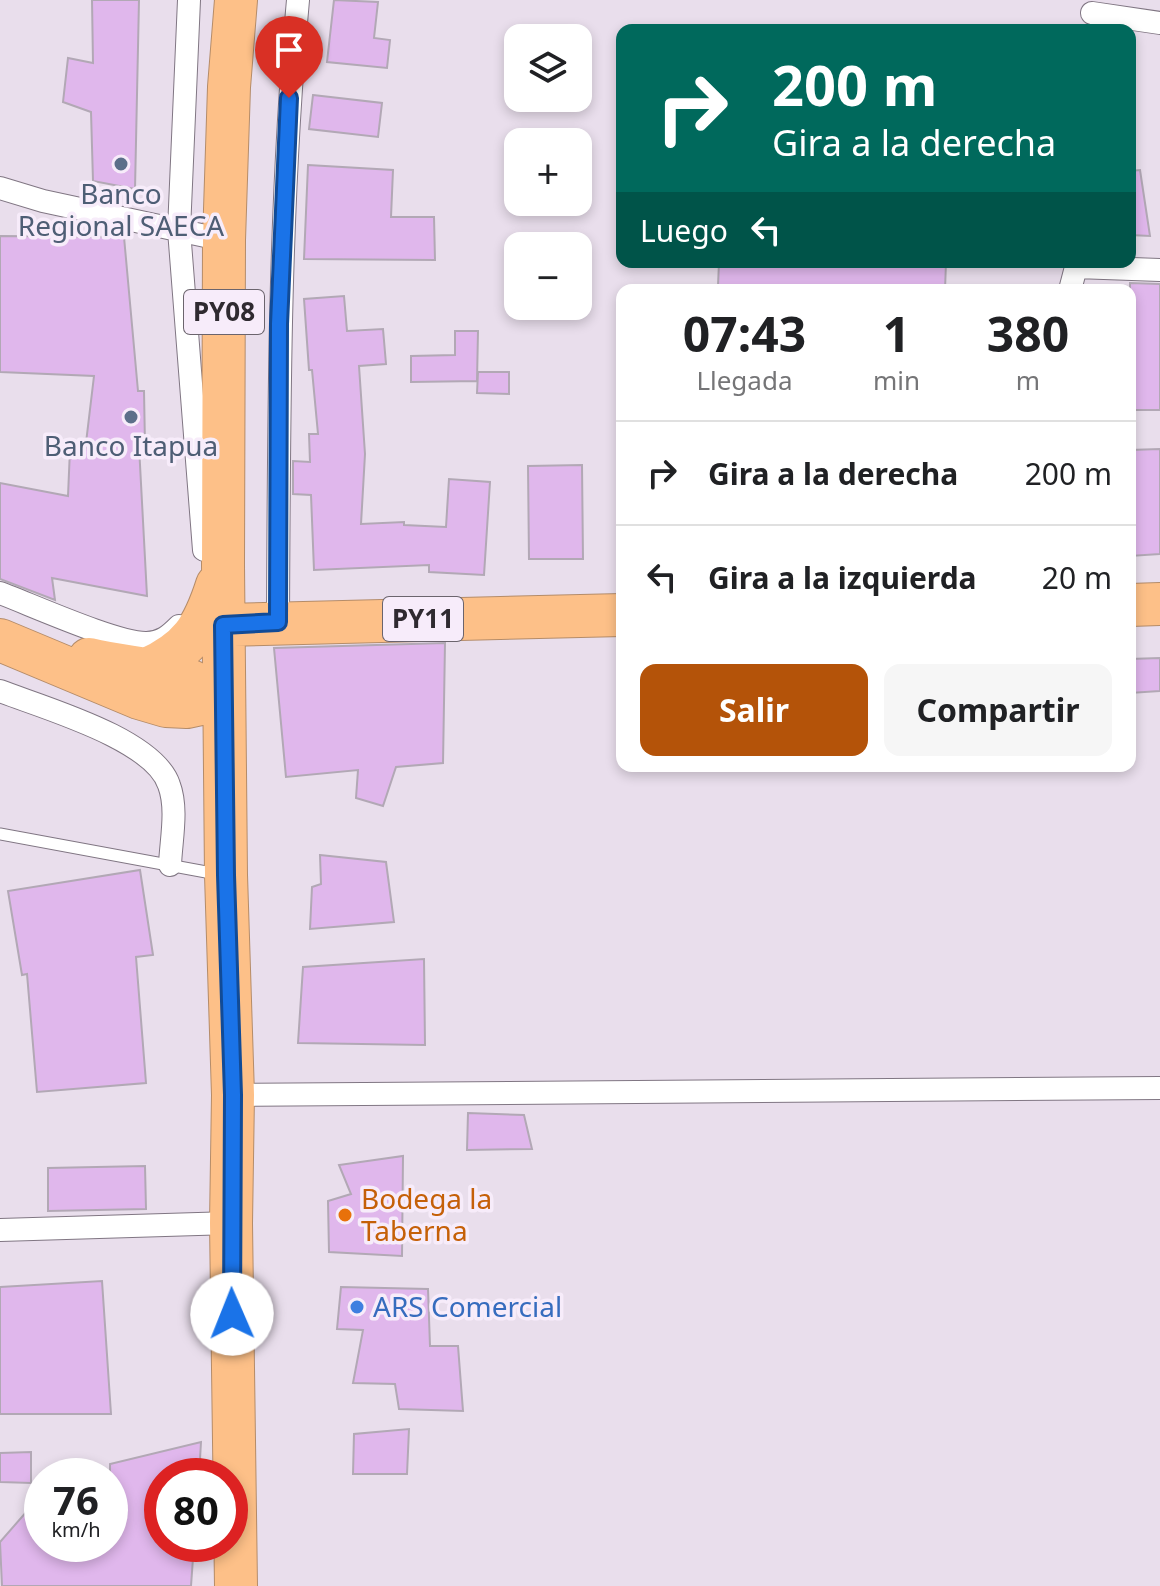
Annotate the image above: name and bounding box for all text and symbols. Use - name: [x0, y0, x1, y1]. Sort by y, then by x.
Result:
- pin: [255, 16, 323, 98]
- map controls: [504, 24, 592, 320]
- button: layers: [504, 24, 592, 112]
- icon: arrive: [267, 28, 311, 72]
- text: 200 m: [772, 46, 937, 122]
- icon: right: [640, 56, 744, 160]
- text: Gira a la derecha: [772, 118, 1056, 167]
- button: +: [504, 128, 592, 216]
- marker: Banco Regional SAECA: [112, 155, 130, 173]
- place label: Banco Regional SAECA: [18, 174, 224, 244]
- icon: left: [744, 208, 788, 252]
- text: Luego: [640, 210, 728, 251]
- button: −: [504, 232, 592, 320]
- road number: PY08: [184, 290, 264, 334]
- text: 07:43: [683, 301, 806, 366]
- text: 1: [883, 301, 910, 366]
- text: 380: [987, 301, 1069, 366]
- text: Llegada: [696, 362, 793, 398]
- text: min: [873, 362, 920, 398]
- text: m: [1016, 362, 1040, 398]
- marker: Banco Itapua: [122, 408, 140, 426]
- place label: Banco Itapua: [44, 426, 218, 464]
- icon: right: [640, 451, 684, 495]
- text: Gira a la derecha: [708, 453, 958, 494]
- text: 200 m: [1025, 453, 1112, 494]
- icon: left: [640, 555, 684, 599]
- text: Gira a la izquierda: [708, 557, 977, 598]
- text: 20 m: [1042, 557, 1112, 598]
- road number: PY11: [383, 597, 463, 641]
- button: Salir: [640, 664, 868, 756]
- button: Compartir: [884, 664, 1112, 756]
- place label: Bodega la Taberna: [361, 1179, 492, 1249]
- marker: Bodega la Taberna: [336, 1206, 354, 1224]
- position arrow: [190, 1272, 274, 1356]
- place label: ARS Comercial: [373, 1287, 562, 1325]
- marker: ARS Comercial: [348, 1298, 366, 1316]
- speed limit sign: 80: [144, 1458, 248, 1562]
- text: 76: [53, 1472, 99, 1527]
- text: km/h: [51, 1516, 101, 1543]

